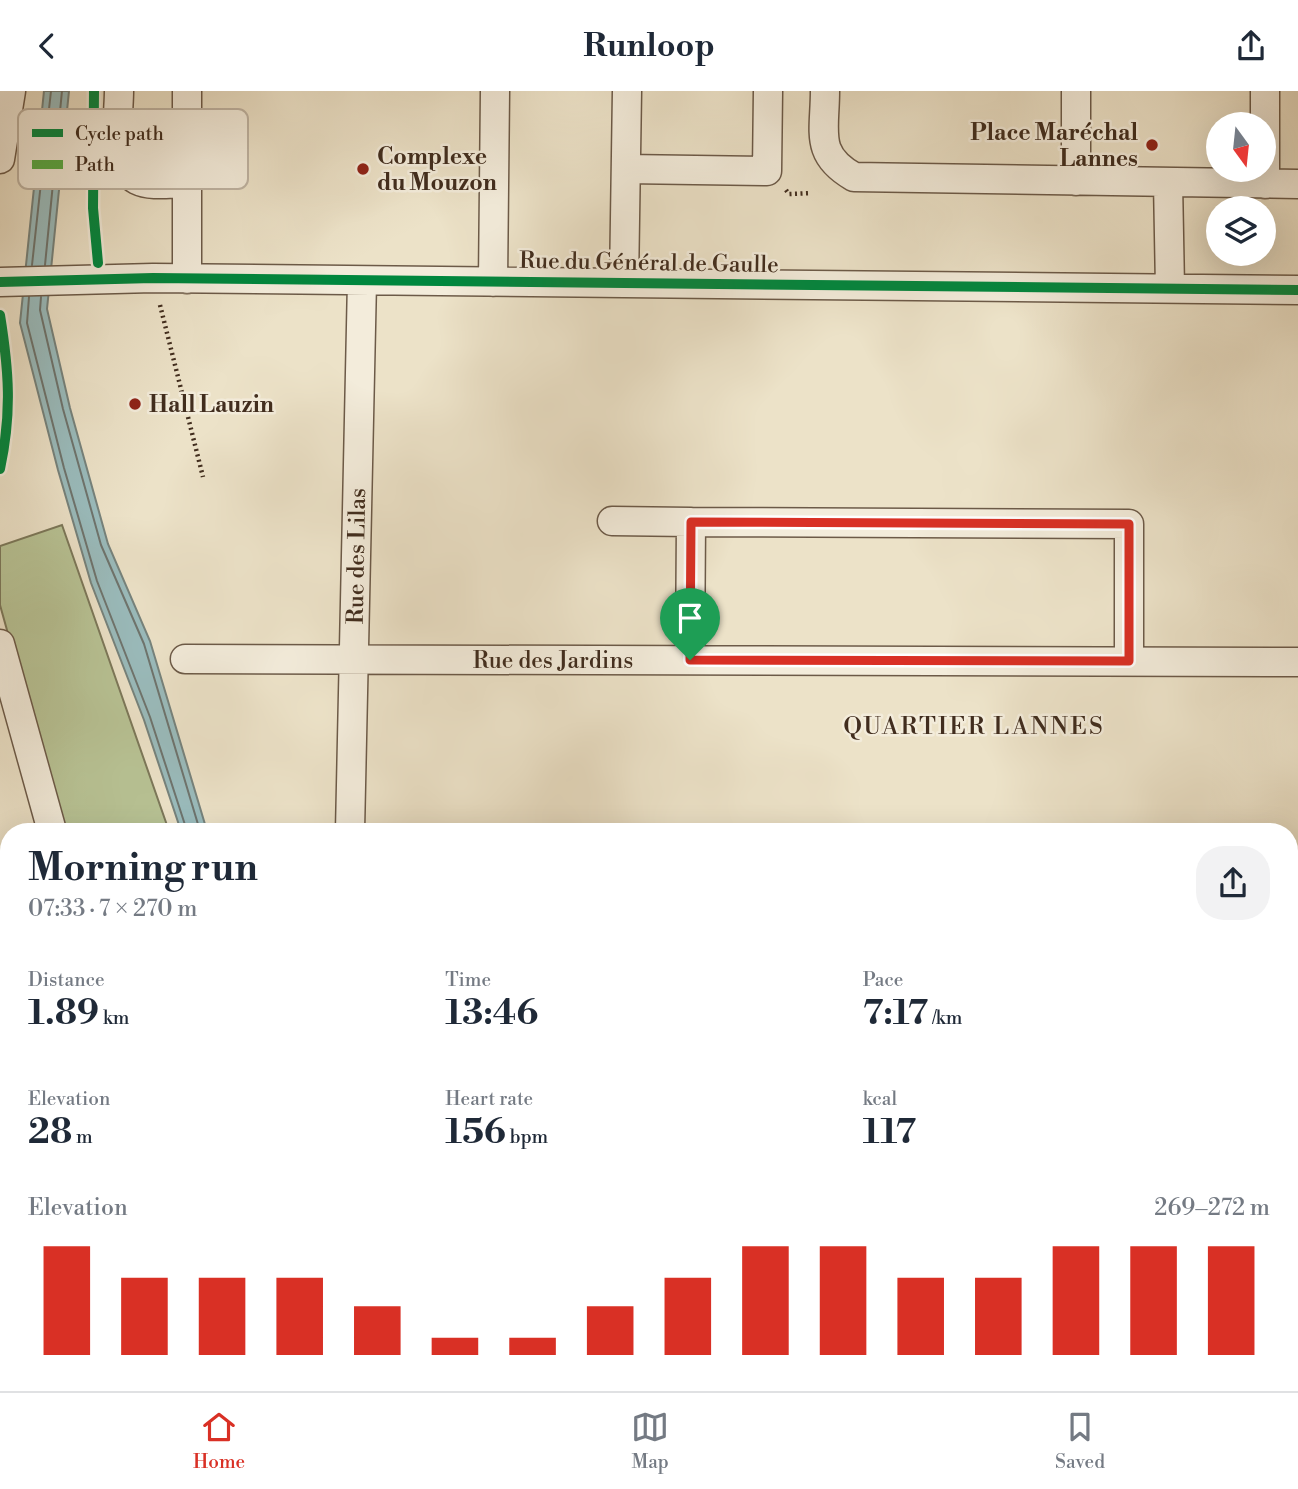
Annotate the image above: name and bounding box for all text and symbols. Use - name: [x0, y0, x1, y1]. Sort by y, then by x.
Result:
- text: Runloop: [583, 26, 715, 66]
- icon: back: [28, 27, 66, 65]
- icon: share: [1232, 27, 1270, 65]
- legend: [18, 109, 248, 189]
- north arrow: [1206, 112, 1276, 182]
- map controls: [1206, 112, 1276, 266]
- place label: Place Maréchal Lannes: [970, 119, 1138, 173]
- text: Cycle path: [75, 122, 164, 146]
- marker: Place Maréchal Lannes: [1144, 137, 1160, 153]
- place label: Complexe du Mouzon: [377, 143, 497, 197]
- text: Path: [75, 153, 115, 177]
- marker: Complexe du Mouzon: [355, 161, 371, 177]
- button: layers: [1206, 196, 1276, 266]
- street label: Rue du Général de Gaulle: [519, 247, 779, 279]
- place label: Hall Lauzin: [149, 391, 274, 419]
- marker: Hall Lauzin: [127, 396, 143, 412]
- street label: Rue des Lilas: [342, 488, 372, 624]
- pin: [660, 588, 720, 660]
- icon: arrive: [671, 599, 709, 637]
- street label: Rue des Jardins: [473, 647, 633, 675]
- district label: QUARTIER LANNES: [843, 712, 1105, 742]
- text: Morning run: [28, 845, 258, 892]
- button: share: [1196, 846, 1270, 920]
- text: 07:33 · 7 × 270 m: [28, 895, 197, 923]
- text: Distance: [28, 968, 105, 992]
- text: Time: [445, 968, 491, 992]
- text: Pace: [863, 968, 903, 992]
- text: 1.89: [28, 992, 99, 1035]
- text: 13:46: [445, 992, 538, 1035]
- text: 7:17: [863, 992, 928, 1035]
- text: km: [99, 1006, 130, 1030]
- text: /km: [928, 1006, 962, 1030]
- text: Elevation: [28, 1087, 110, 1111]
- text: Heart rate: [445, 1087, 533, 1111]
- text: kcal: [863, 1087, 897, 1111]
- text: 28: [28, 1111, 72, 1154]
- text: 156: [445, 1111, 506, 1154]
- text: 117: [863, 1111, 916, 1154]
- text: m: [72, 1125, 93, 1149]
- text: bpm: [506, 1125, 548, 1149]
- text: Elevation: [28, 1194, 128, 1222]
- text: 269–272 m: [1154, 1194, 1270, 1222]
- tab: Home: [193, 1408, 245, 1474]
- tab: Map: [631, 1408, 669, 1474]
- tab: Saved: [1055, 1408, 1105, 1474]

